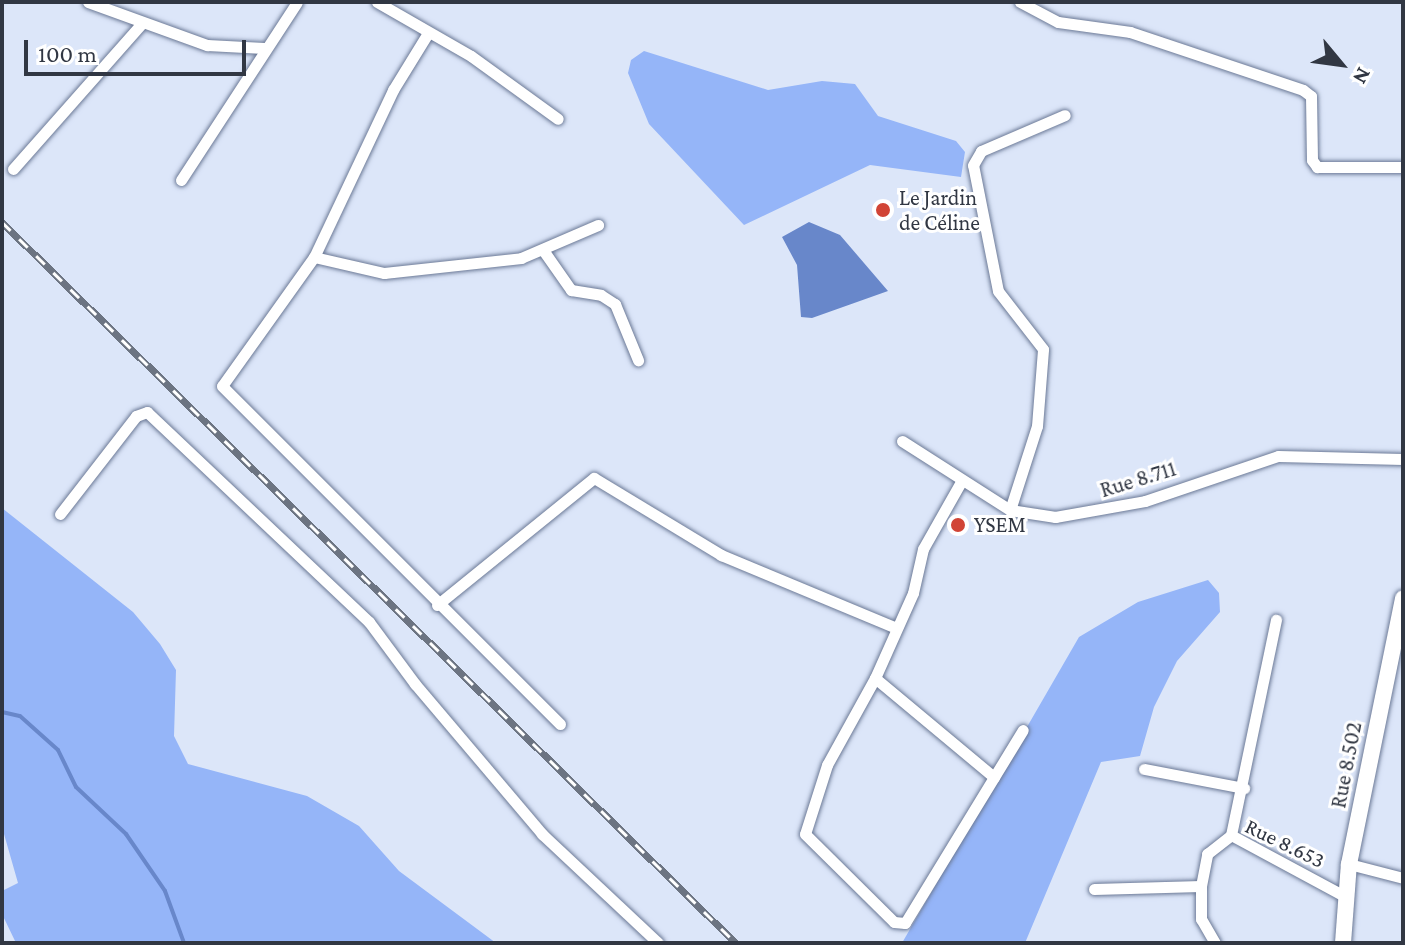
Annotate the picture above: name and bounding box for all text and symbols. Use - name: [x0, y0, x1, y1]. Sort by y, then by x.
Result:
- scale bar: [28, 24, 250, 74]
- north arrow: [1301, 24, 1381, 104]
- text: 100 m: [38, 40, 97, 67]
- text: N: [1348, 63, 1377, 88]
- place label: Le Jardin de Céline: [899, 184, 980, 236]
- marker: Le Jardin de Céline: [874, 201, 892, 219]
- street label: Rue 8.711: [1097, 455, 1179, 503]
- place label: YSEM: [974, 512, 1026, 538]
- marker: YSEM: [949, 516, 967, 534]
- street label: Rue 8.502: [1325, 720, 1367, 810]
- street label: Rue 8.653: [1241, 812, 1329, 874]

